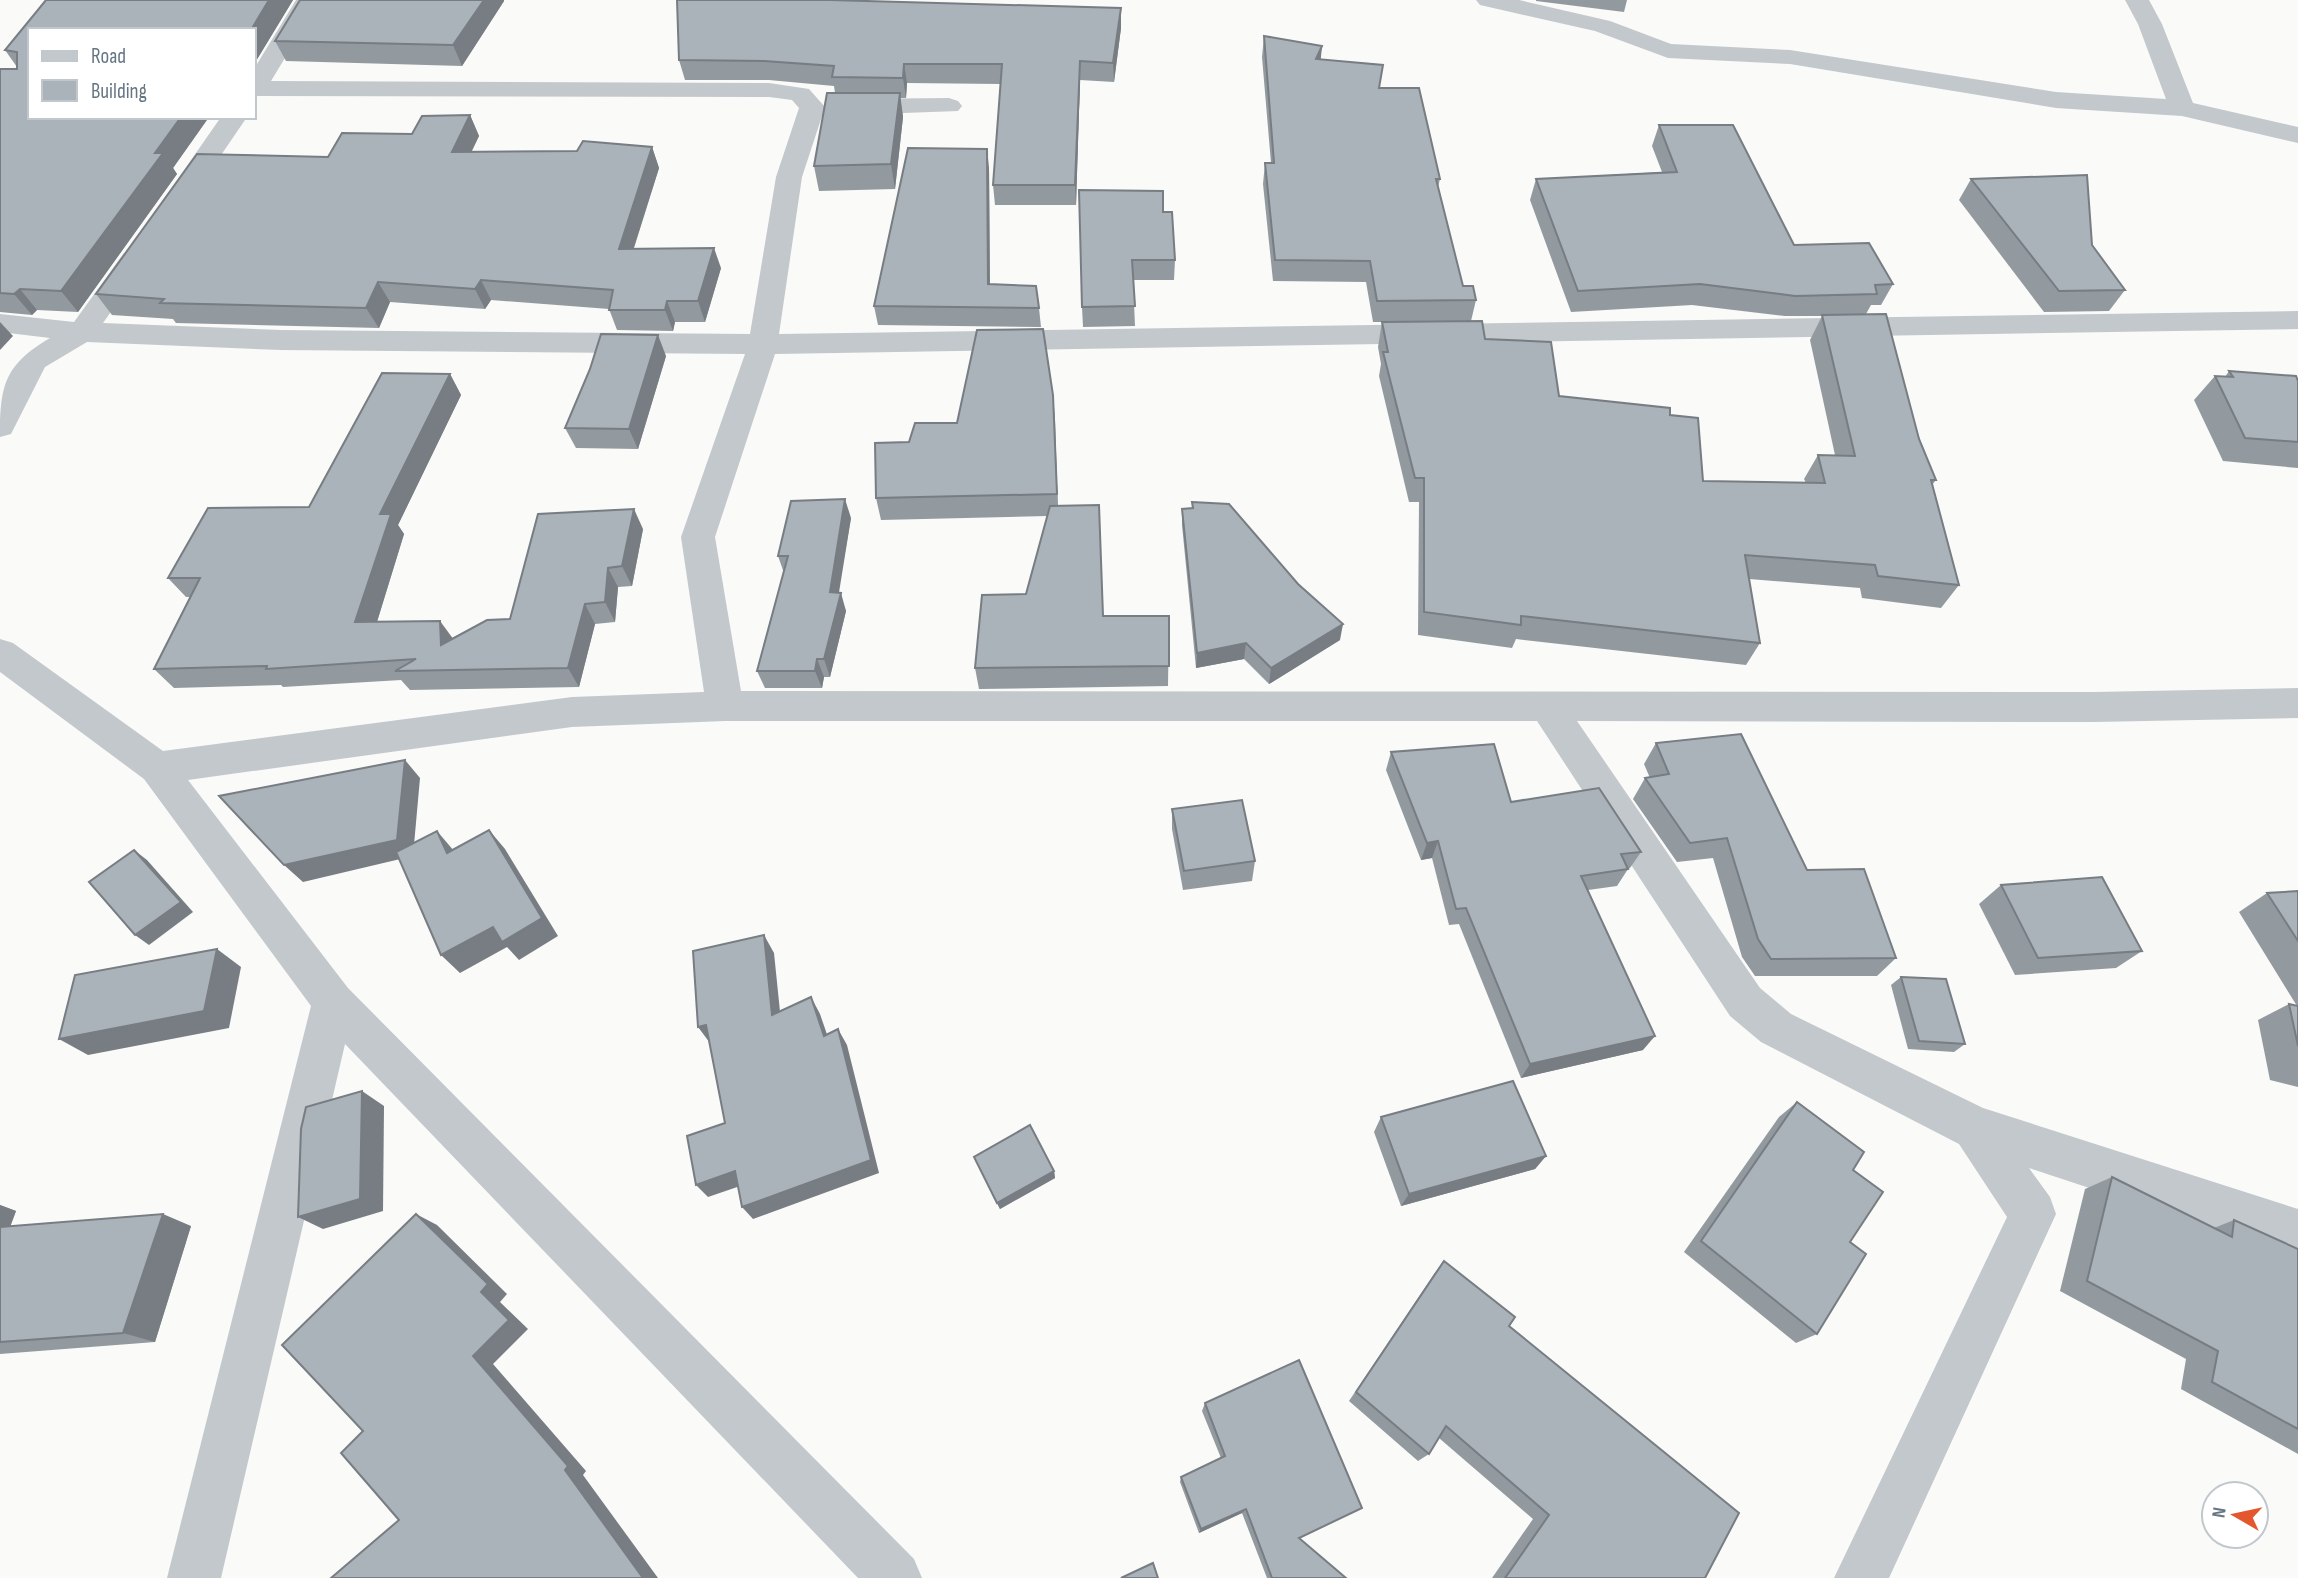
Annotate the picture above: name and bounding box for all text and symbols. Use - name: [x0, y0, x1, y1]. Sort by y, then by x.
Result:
- legend: [28, 28, 256, 119]
- text: Road: [91, 44, 126, 69]
- text: Building: [91, 79, 147, 104]
- north arrow: [2200, 1480, 2270, 1550]
- text: N: [2208, 1506, 2232, 1519]

